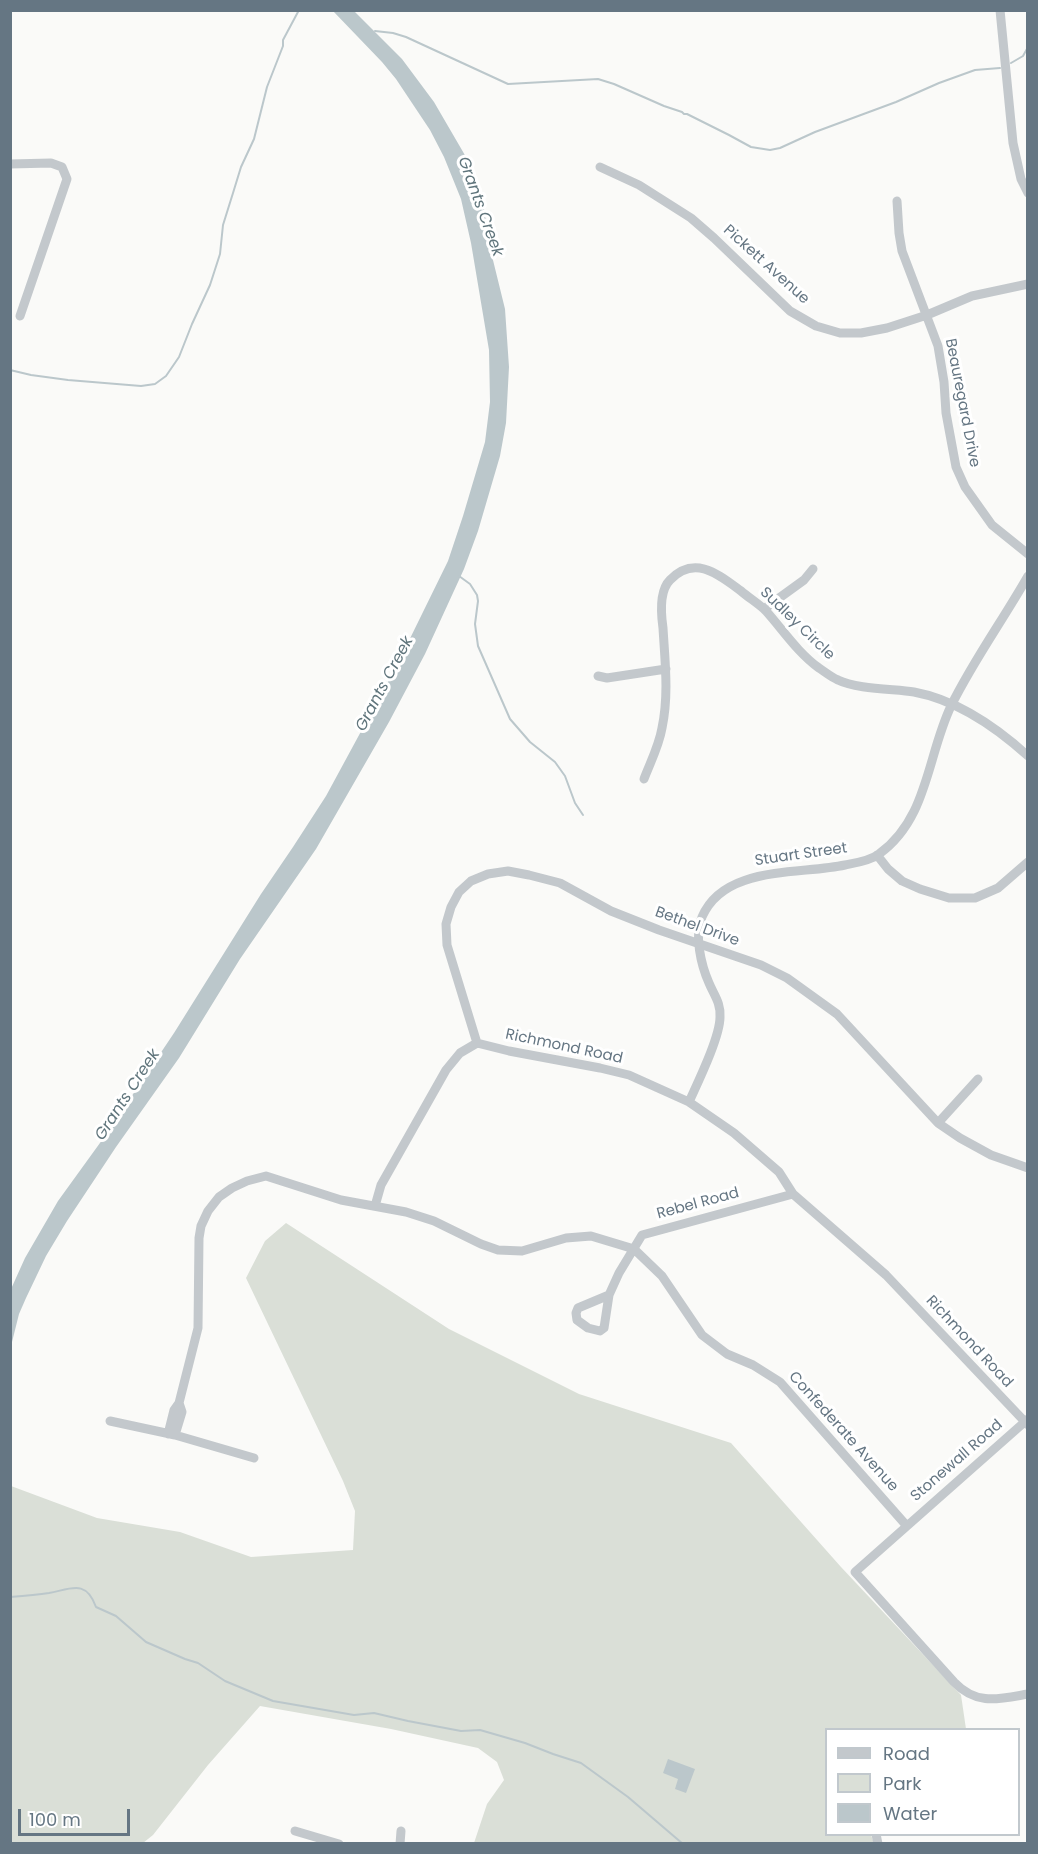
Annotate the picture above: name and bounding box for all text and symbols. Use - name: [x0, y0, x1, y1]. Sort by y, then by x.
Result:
- water label: Grants Creek: [453, 154, 507, 260]
- street label: Pickett Avenue: [719, 222, 813, 308]
- street label: Beauregard Drive: [941, 337, 983, 469]
- street label: Sudley Circle: [756, 584, 838, 664]
- water label: Grants Creek: [352, 633, 418, 735]
- street label: Stuart Street: [754, 840, 848, 870]
- street label: Bethel Drive: [653, 903, 741, 951]
- street label: Richmond Road: [504, 1026, 624, 1068]
- water label: Grants Creek: [91, 1046, 165, 1144]
- street label: Rebel Road: [655, 1184, 741, 1224]
- street label: Richmond Road: [922, 1292, 1016, 1392]
- street label: Confederate Avenue: [784, 1368, 902, 1496]
- street label: Stonewall Road: [907, 1416, 1007, 1506]
- legend: [825, 1728, 1020, 1836]
- text: Road: [883, 1741, 930, 1766]
- text: Park: [883, 1771, 922, 1796]
- scale bar: [21, 1797, 134, 1835]
- text: Water: [883, 1801, 937, 1826]
- text: 100 m: [29, 1807, 81, 1832]

